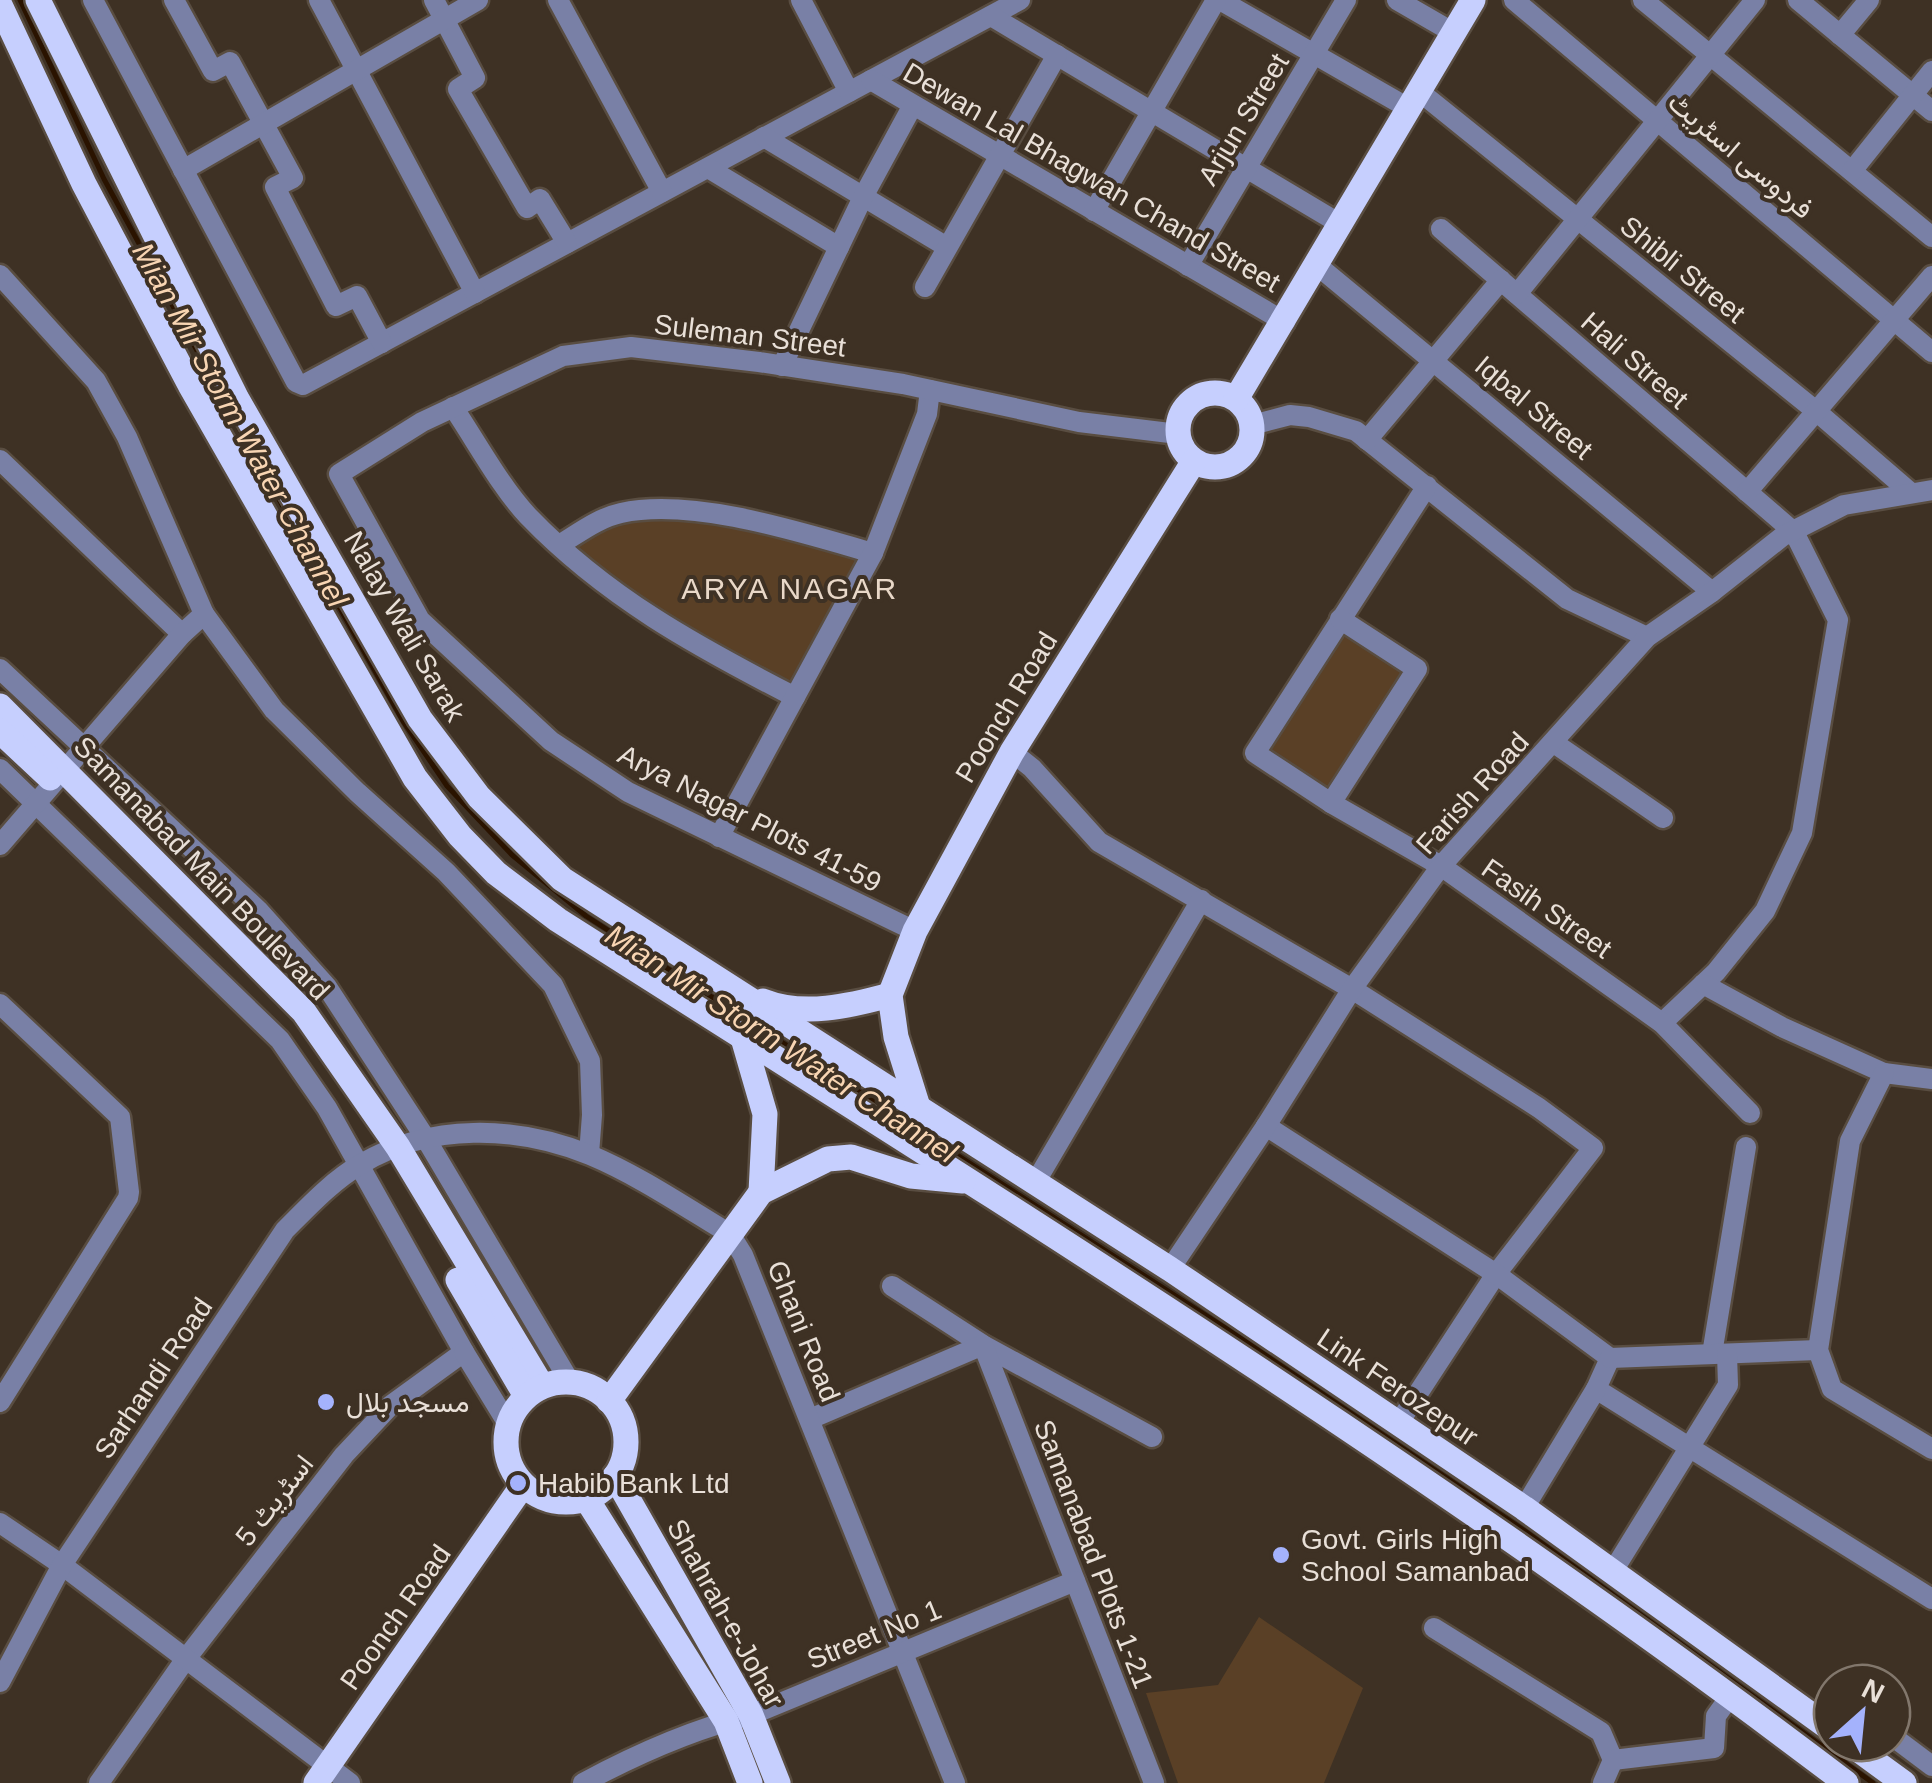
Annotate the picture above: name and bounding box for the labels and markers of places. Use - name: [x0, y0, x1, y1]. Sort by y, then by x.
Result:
- place label: مسجد بلال: [346, 1387, 469, 1419]
- marker: مسجد بلال: [315, 1391, 337, 1413]
- place label: Habib Bank Ltd: [538, 1468, 729, 1499]
- marker: Habib Bank Ltd: [507, 1472, 529, 1494]
- place label: Govt. Girls High School Samanbad: [1301, 1524, 1530, 1587]
- marker: Govt. Girls High School Samanbad: [1270, 1544, 1292, 1566]

